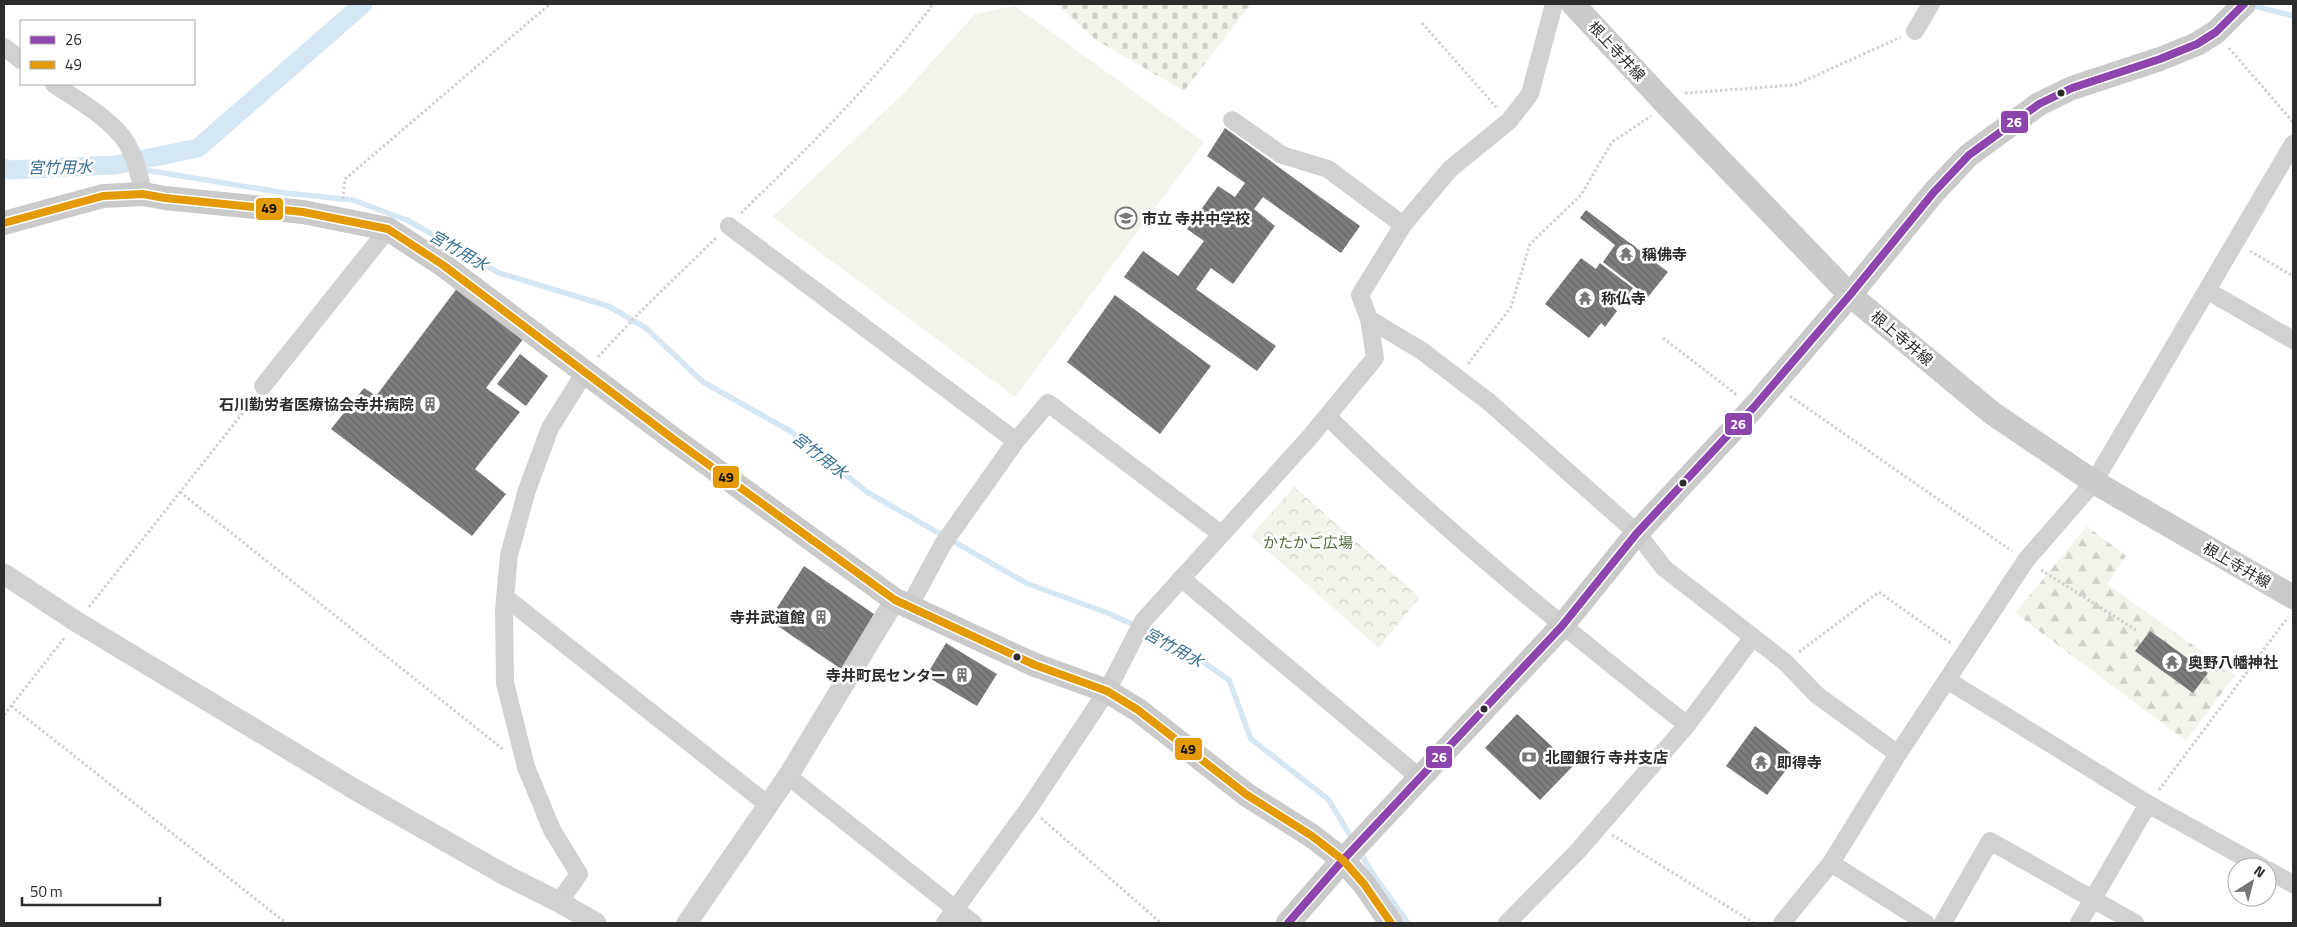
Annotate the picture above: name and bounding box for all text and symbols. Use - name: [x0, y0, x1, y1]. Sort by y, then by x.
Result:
- street label: 根上寺井線: [1583, 16, 1651, 86]
- legend: [20, 20, 195, 85]
- text: 26: [65, 28, 82, 51]
- text: 49: [65, 53, 82, 76]
- unlabelled marker: [2056, 88, 2066, 98]
- line badge: 26: [2000, 110, 2029, 134]
- text: 26: [2006, 111, 2022, 132]
- water label: 宮竹用水: [28, 154, 94, 180]
- line badge: 49: [255, 197, 284, 221]
- text: 49: [261, 197, 277, 218]
- school or university icon: 市立 寺井中学校: [1114, 206, 1138, 230]
- place label: 市立 寺井中学校: [1142, 207, 1250, 230]
- water label: 宮竹用水: [425, 224, 494, 277]
- temple icon: 稱佛寺: [1614, 242, 1638, 266]
- place label: 稱佛寺: [1642, 243, 1687, 266]
- temple icon: 称仏寺: [1573, 286, 1597, 310]
- place label: 称仏寺: [1601, 287, 1646, 310]
- street label: 根上寺井線: [1866, 305, 1938, 371]
- building icon: 石川勤労者医療協会寺井病院: [418, 392, 442, 416]
- place label: 石川勤労者医療協会寺井病院: [219, 393, 414, 416]
- line badge: 26: [1724, 412, 1753, 436]
- text: 26: [1730, 413, 1746, 434]
- water label: 宮竹用水: [787, 426, 854, 485]
- line badge: 49: [712, 465, 740, 489]
- text: 49: [718, 466, 734, 487]
- unlabelled marker: [1678, 478, 1688, 488]
- park label: かたかご広場: [1263, 531, 1353, 554]
- street label: 根上寺井線: [2199, 536, 2275, 594]
- building icon: 寺井武道館: [809, 605, 833, 629]
- place label: 寺井武道館: [730, 606, 805, 629]
- water label: 宮竹用水: [1140, 621, 1210, 674]
- temple icon: 奥野八幡神社: [2160, 650, 2184, 674]
- place label: 奥野八幡神社: [2188, 651, 2278, 674]
- unlabelled marker: [1012, 652, 1022, 662]
- building icon: 寺井町民センター: [950, 663, 974, 687]
- place label: 寺井町民センター: [826, 664, 946, 687]
- unlabelled marker: [1479, 704, 1489, 714]
- line badge: 49: [1174, 737, 1203, 761]
- text: 49: [1180, 738, 1196, 759]
- line badge: 26: [1425, 745, 1453, 769]
- bank icon: 北國銀行 寺井支店: [1517, 745, 1541, 769]
- text: 26: [1431, 746, 1447, 767]
- place label: 北國銀行 寺井支店: [1545, 746, 1668, 769]
- temple icon: 即得寺: [1749, 750, 1773, 774]
- place label: 即得寺: [1777, 751, 1822, 774]
- north arrow: [2227, 857, 2277, 907]
- text: N: [2250, 860, 2270, 882]
- scale bar: [22, 874, 160, 906]
- text: 50 m: [30, 880, 63, 903]

